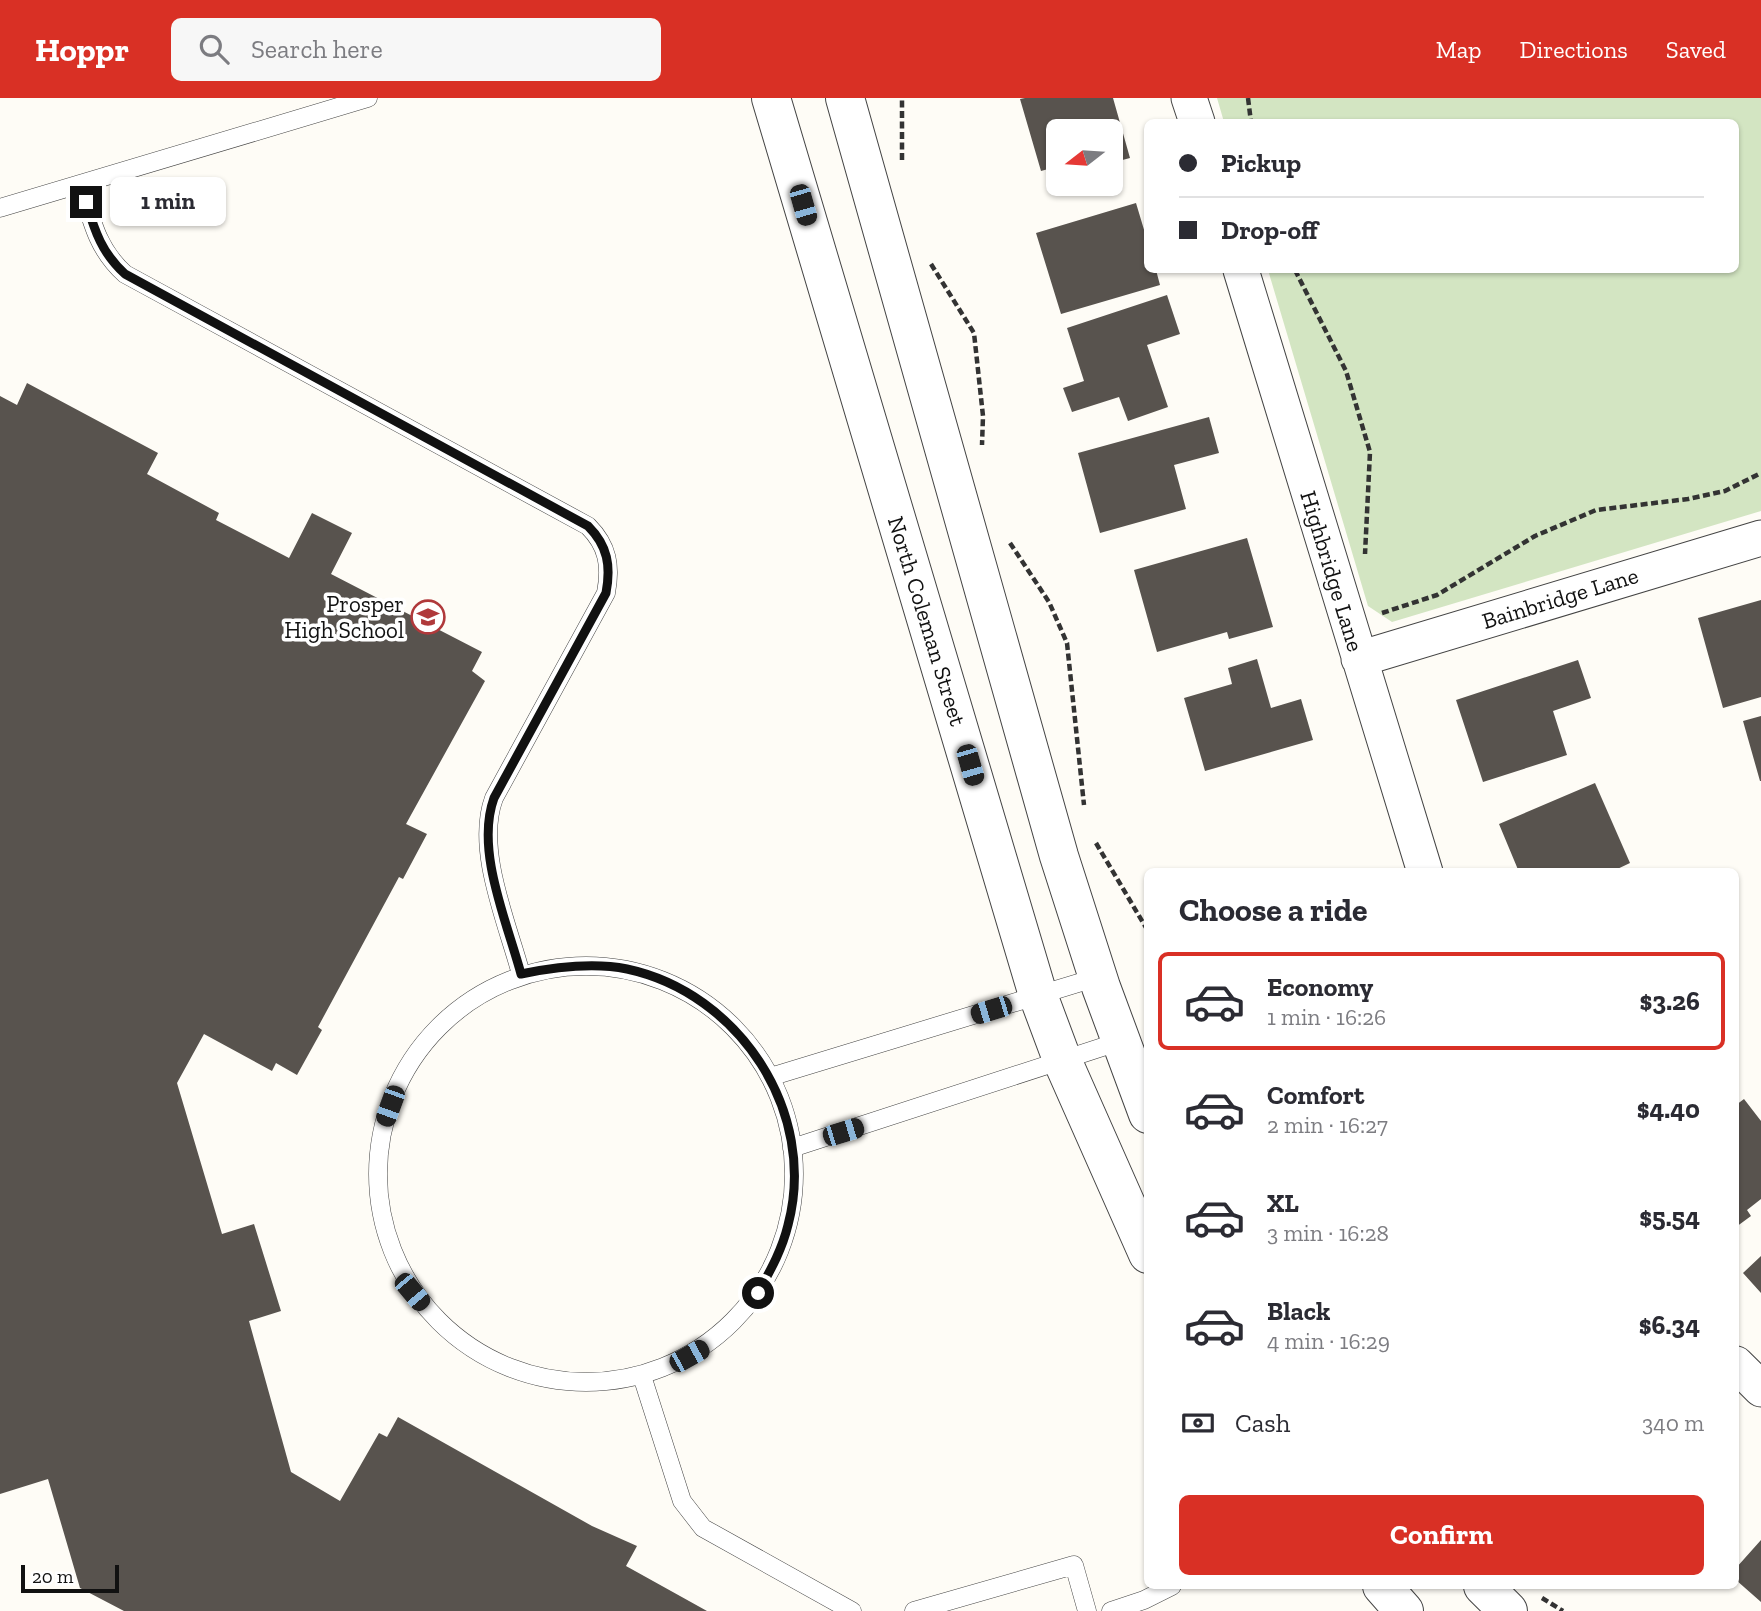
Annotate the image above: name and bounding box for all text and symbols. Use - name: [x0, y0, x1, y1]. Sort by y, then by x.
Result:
- search box: [171, 18, 661, 81]
- text: Hoppr: [35, 30, 129, 69]
- icon: search: [195, 30, 233, 68]
- text: Search here: [251, 33, 383, 65]
- text: Map: [1436, 35, 1482, 64]
- text: Directions: [1520, 35, 1628, 64]
- text: Saved: [1666, 35, 1726, 64]
- north arrow: [1046, 119, 1124, 196]
- map controls: [1046, 119, 1123, 196]
- text: Pickup: [1221, 147, 1301, 179]
- callout: 1 min: [110, 178, 226, 226]
- car: [788, 182, 819, 228]
- route end: [70, 186, 102, 218]
- text: 1 min: [141, 187, 195, 215]
- text: Drop-off: [1221, 214, 1318, 246]
- street label: Highbridge Lane: [1294, 487, 1370, 655]
- street label: North Coleman Street: [882, 513, 972, 730]
- street label: Bainbridge Lane: [1478, 561, 1642, 635]
- place label: Prosper High School: [284, 590, 404, 644]
- school or university icon: Prosper High School: [409, 598, 447, 636]
- car: [955, 742, 986, 788]
- text: Choose a ride: [1179, 891, 1367, 929]
- icon: car: [1183, 970, 1246, 1033]
- text: Economy: [1267, 971, 1373, 1003]
- text: $3.26: [1640, 985, 1700, 1017]
- car: [968, 994, 1015, 1026]
- text: 1 min · 16:26: [1267, 1003, 1386, 1031]
- icon: car: [1183, 1078, 1246, 1141]
- text: Comfort: [1267, 1079, 1364, 1111]
- car: [373, 1083, 408, 1129]
- text: $4.40: [1637, 1093, 1700, 1125]
- text: 2 min · 16:27: [1267, 1111, 1388, 1139]
- car: [820, 1116, 867, 1148]
- icon: car: [1183, 1186, 1246, 1249]
- text: XL: [1267, 1187, 1299, 1219]
- text: $5.54: [1639, 1201, 1700, 1233]
- text: 3 min · 16:28: [1267, 1219, 1389, 1247]
- car: [391, 1269, 434, 1315]
- route start: [742, 1277, 774, 1309]
- icon: car: [1183, 1294, 1246, 1357]
- text: Black: [1267, 1295, 1330, 1327]
- text: $6.34: [1639, 1309, 1700, 1341]
- text: 4 min · 16:29: [1267, 1327, 1390, 1355]
- car: [666, 1337, 713, 1375]
- icon: cash: [1179, 1404, 1217, 1442]
- text: Cash: [1235, 1407, 1290, 1439]
- text: 340 m: [1642, 1409, 1704, 1437]
- button: Confirm: [1179, 1495, 1704, 1575]
- scale bar: [21, 1562, 119, 1594]
- text: 20 m: [32, 1565, 73, 1588]

